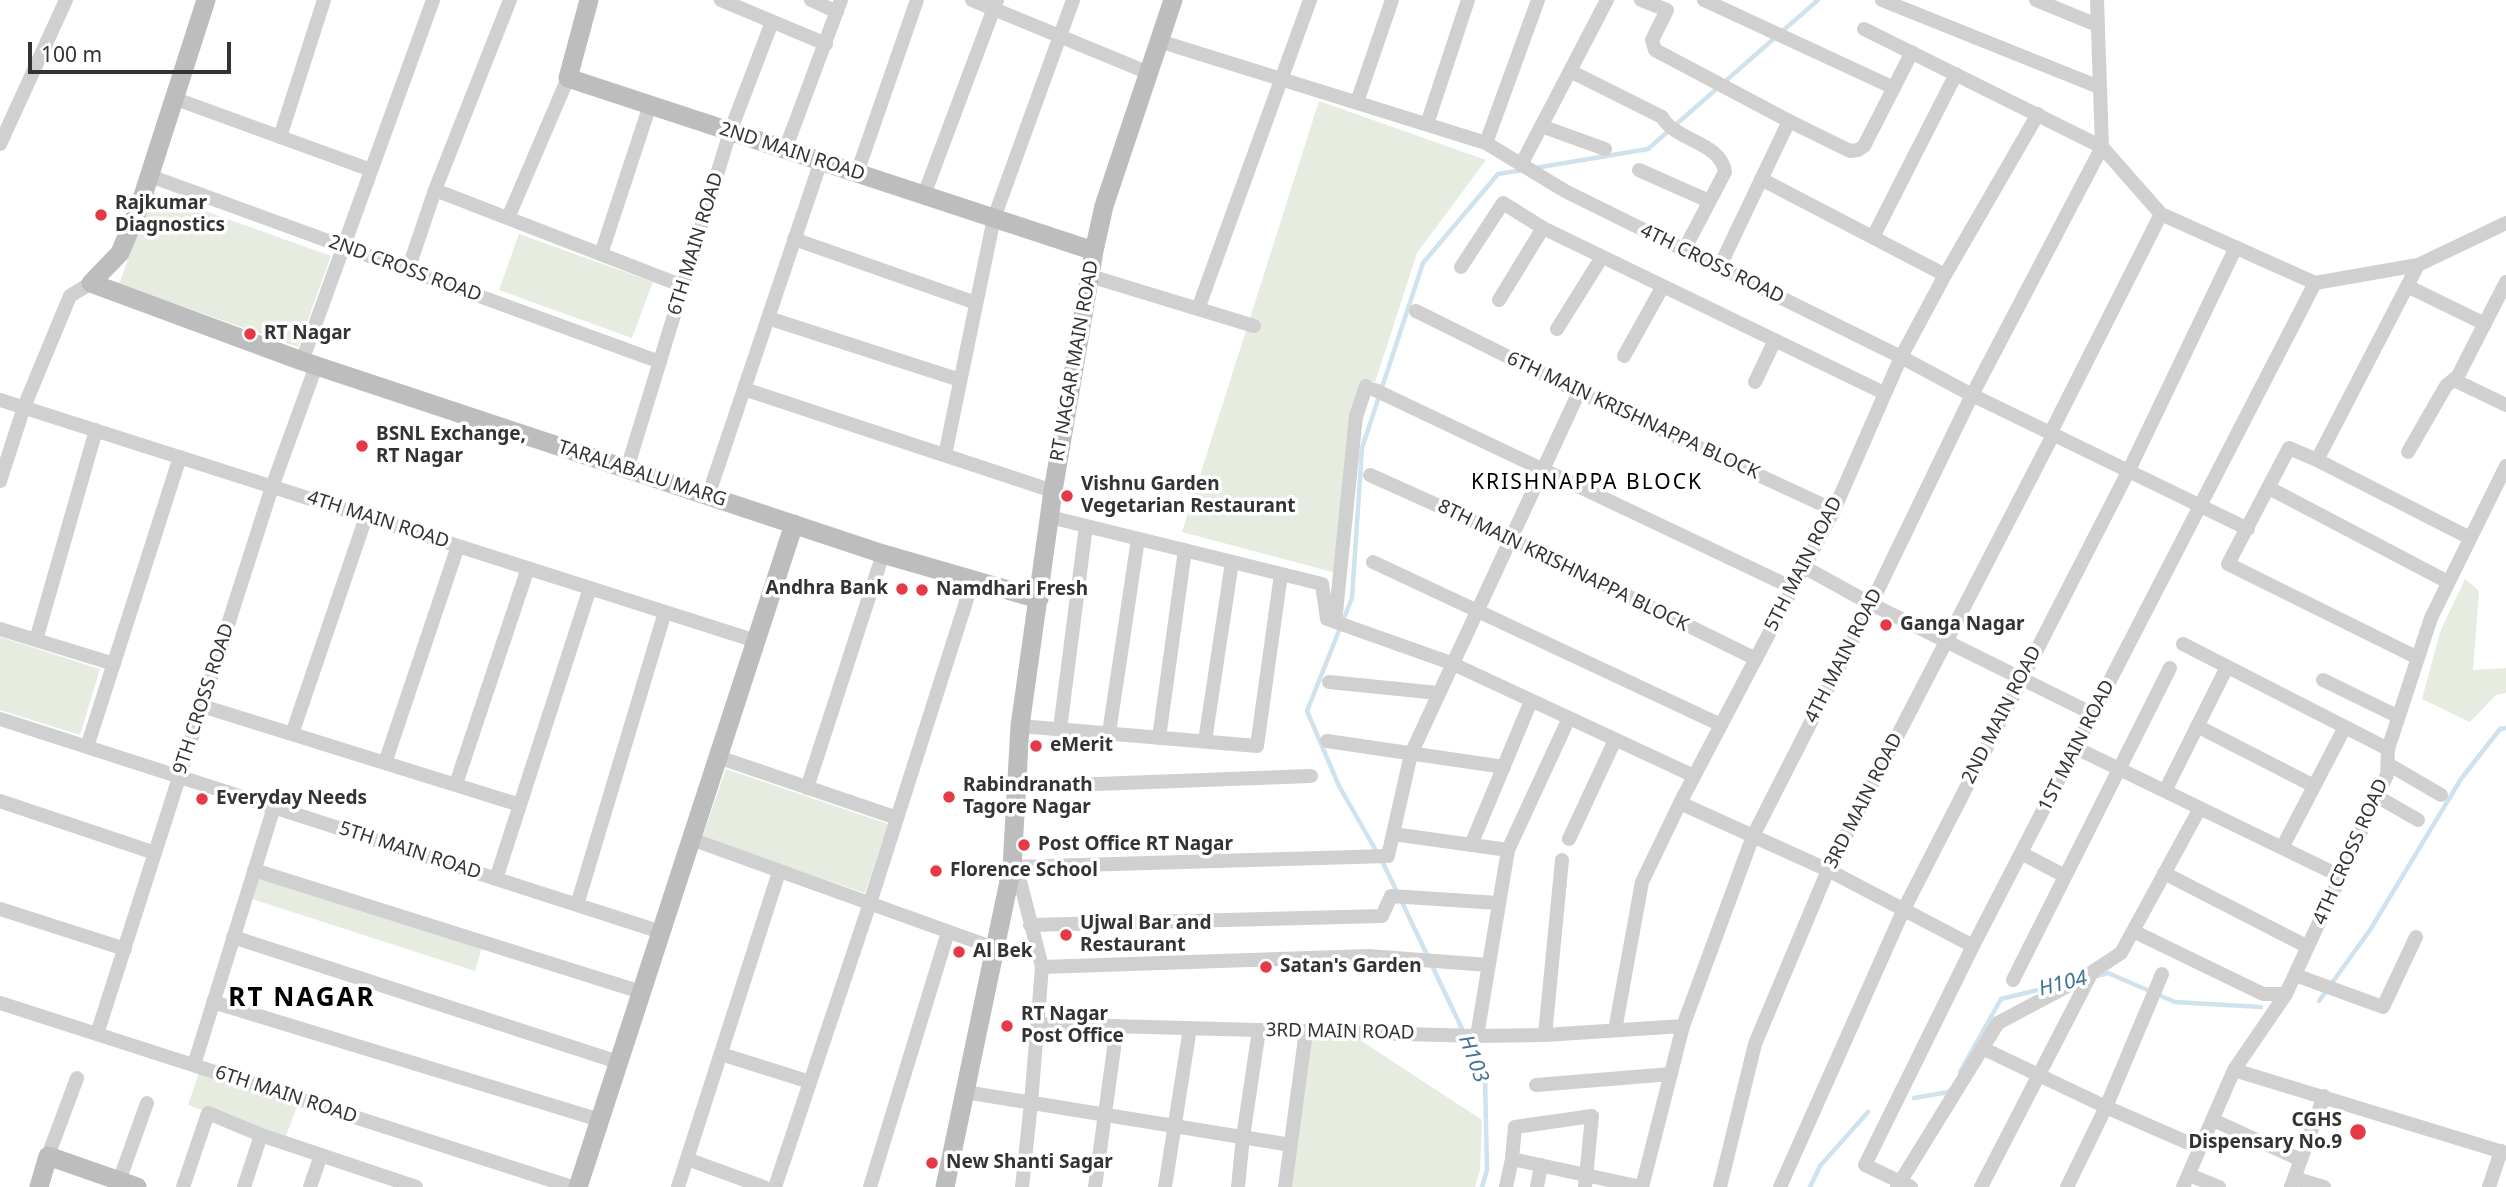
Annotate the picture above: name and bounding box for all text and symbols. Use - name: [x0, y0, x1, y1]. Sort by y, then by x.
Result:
- scale bar: [32, 28, 234, 72]
- text: 100 m: [41, 40, 102, 68]
- street label: 2ND MAIN ROAD: [716, 118, 868, 186]
- street label: 6TH MAIN ROAD: [663, 170, 729, 318]
- place label: Rajkumar Diagnostics: [115, 193, 225, 237]
- marker: Rajkumar Diagnostics: [93, 207, 109, 223]
- street label: 4TH CROSS ROAD: [1636, 219, 1788, 309]
- street label: 2ND CROSS ROAD: [326, 231, 484, 307]
- street label: RT NAGAR MAIN ROAD: [1046, 259, 1104, 463]
- place label: RT Nagar: [264, 323, 351, 345]
- marker: RT Nagar: [242, 326, 258, 342]
- street label: 6TH MAIN KRISHNAPPA BLOCK: [1503, 347, 1763, 485]
- place label: BSNL Exchange, RT Nagar: [376, 424, 526, 468]
- street label: TARALABALU MARG: [555, 436, 729, 512]
- marker: BSNL Exchange, RT Nagar: [354, 438, 370, 454]
- district label: KRISHNAPPA BLOCK: [1473, 470, 1701, 496]
- place label: Vishnu Garden Vegetarian Restaurant: [1081, 474, 1296, 518]
- street label: 4TH MAIN ROAD: [304, 486, 452, 554]
- marker: Vishnu Garden Vegetarian Restaurant: [1059, 488, 1075, 504]
- street label: 5TH MAIN ROAD: [1760, 493, 1848, 635]
- street label: 8TH MAIN KRISHNAPPA BLOCK: [1434, 495, 1692, 637]
- place label: Andhra Bank: [766, 578, 888, 600]
- place label: Namdhari Fresh: [936, 579, 1088, 601]
- marker: Andhra Bank: [894, 581, 910, 597]
- marker: Namdhari Fresh: [914, 582, 930, 598]
- street label: 4TH MAIN ROAD: [1800, 585, 1888, 727]
- place label: Ganga Nagar: [1900, 614, 2025, 636]
- marker: Ganga Nagar: [1878, 617, 1894, 633]
- street label: 9TH CROSS ROAD: [169, 621, 239, 777]
- street label: 2ND MAIN ROAD: [1957, 642, 2047, 788]
- street label: 1ST MAIN ROAD: [2034, 677, 2120, 815]
- street label: 3RD MAIN ROAD: [1820, 729, 1908, 873]
- place label: eMerit: [1050, 735, 1113, 757]
- marker: eMerit: [1028, 738, 1044, 754]
- place label: Rabindranath Tagore Nagar: [963, 775, 1093, 819]
- street label: 4TH CROSS ROAD: [2309, 776, 2393, 928]
- place label: Everyday Needs: [216, 788, 367, 810]
- marker: Rabindranath Tagore Nagar: [941, 789, 957, 805]
- marker: Everyday Needs: [194, 791, 210, 807]
- street label: 5TH MAIN ROAD: [336, 817, 484, 885]
- place label: Post Office RT Nagar: [1038, 834, 1233, 856]
- marker: Post Office RT Nagar: [1016, 837, 1032, 853]
- place label: Florence School: [950, 860, 1098, 882]
- marker: Florence School: [928, 863, 944, 879]
- place label: Ujwal Bar and Restaurant: [1080, 913, 1211, 957]
- marker: Ujwal Bar and Restaurant: [1058, 927, 1074, 943]
- place label: Al Bek: [973, 941, 1033, 963]
- marker: Al Bek: [951, 944, 967, 960]
- place label: Satan's Garden: [1280, 956, 1422, 978]
- marker: Satan's Garden: [1258, 959, 1274, 975]
- water label: H104: [2036, 966, 2090, 1002]
- district label: RT NAGAR: [229, 983, 375, 1015]
- place label: RT Nagar Post Office: [1021, 1004, 1124, 1048]
- marker: RT Nagar Post Office: [999, 1018, 1015, 1034]
- street label: 3RD MAIN ROAD: [1265, 1019, 1415, 1045]
- water label: H103: [1452, 1032, 1494, 1086]
- street label: 6TH MAIN ROAD: [212, 1061, 360, 1129]
- place label: CGHS Dispensary No.9: [2188, 1110, 2342, 1154]
- marker: CGHS Dispensary No.9: [2348, 1122, 2368, 1142]
- place label: New Shanti Sagar: [946, 1152, 1113, 1174]
- marker: New Shanti Sagar: [924, 1155, 940, 1171]

